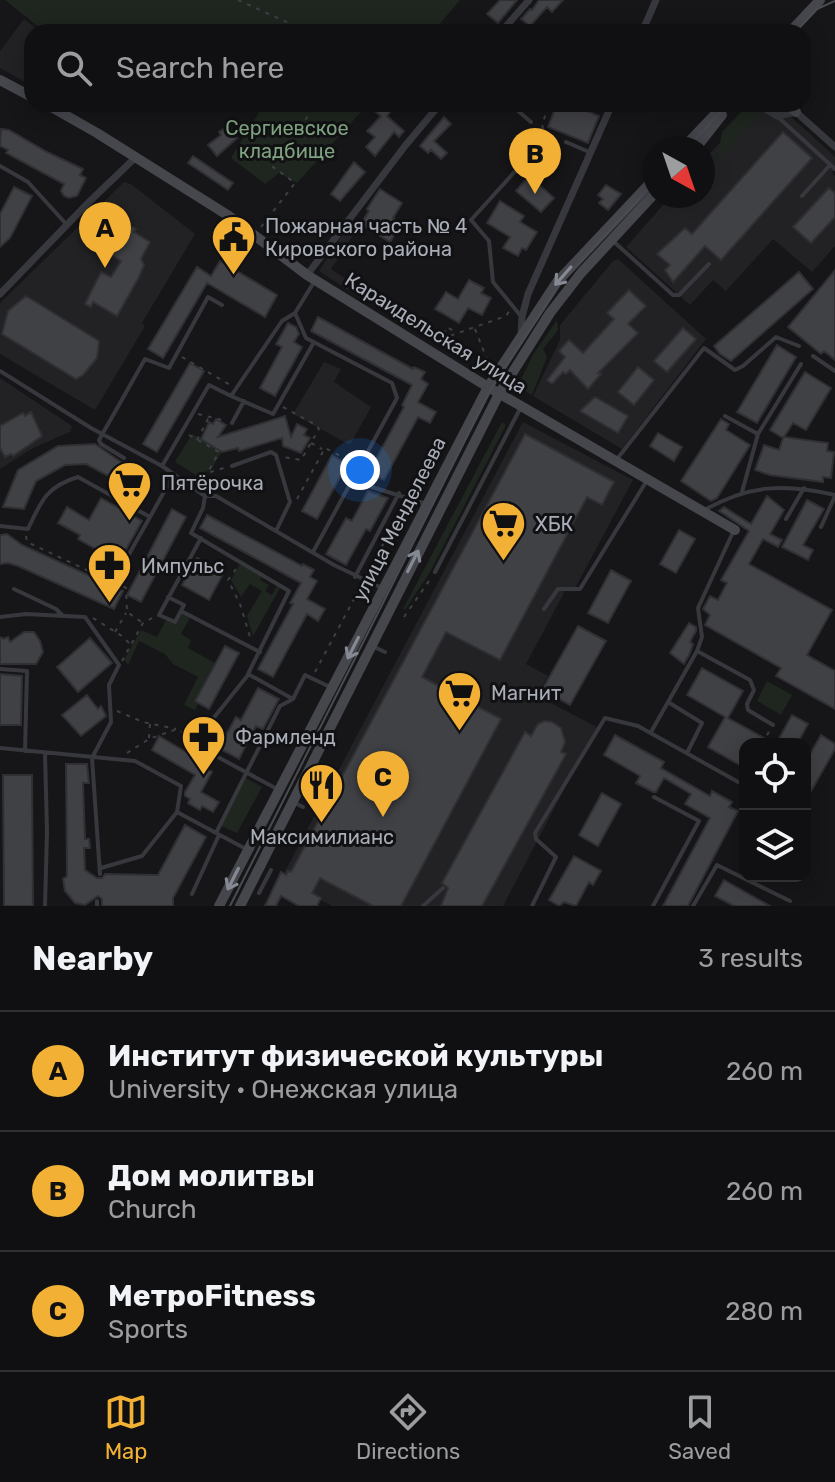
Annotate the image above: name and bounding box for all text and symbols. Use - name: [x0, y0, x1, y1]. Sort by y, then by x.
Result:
- search box: [24, 24, 811, 112]
- icon: search: [52, 46, 96, 90]
- text: Search here: [116, 50, 284, 86]
- park label: Сергиевское кладбище: [225, 116, 349, 163]
- pin: B: [509, 128, 561, 194]
- north arrow: [643, 136, 715, 208]
- pin: A: [79, 202, 131, 268]
- public building icon: Пожарная часть № 4 Кировского района: [210, 214, 258, 277]
- place label: Пожарная часть № 4 Кировского района: [265, 214, 467, 261]
- one-way arrow: [555, 265, 573, 285]
- street label: Караидельская улица: [341, 267, 531, 399]
- street label: улица Менделеева: [347, 433, 451, 605]
- your location: [340, 450, 380, 490]
- supermarket icon: Пятёрочка: [106, 459, 154, 522]
- place label: Пятёрочка: [161, 471, 264, 495]
- supermarket icon: ХБК: [480, 500, 528, 563]
- place label: ХБК: [535, 512, 573, 536]
- pharmacy icon: Импульс: [86, 542, 134, 605]
- one-way arrow: [405, 549, 421, 573]
- place label: Импульс: [141, 554, 224, 578]
- one-way arrow: [345, 635, 360, 659]
- supermarket icon: Магнит: [436, 669, 484, 732]
- place label: Магнит: [491, 681, 561, 705]
- pharmacy icon: Фармленд: [180, 713, 228, 776]
- place label: Фармленд: [235, 725, 336, 749]
- map controls: [739, 738, 811, 882]
- button: locate: [739, 738, 811, 810]
- pin: C: [357, 751, 409, 817]
- restaurant icon: Максимилианс: [298, 761, 346, 824]
- button: layers: [739, 810, 811, 882]
- place label: Максимилианс: [250, 825, 394, 849]
- one-way arrow: [225, 866, 241, 890]
- text: Nearby: [32, 938, 153, 979]
- text: 3 results: [698, 943, 803, 974]
- text: Институт физической культуры: [108, 1038, 603, 1074]
- text: A: [49, 1056, 67, 1087]
- text: 260 m: [726, 1056, 803, 1087]
- text: University · Онежская улица: [108, 1074, 458, 1105]
- text: Дом молитвы: [108, 1158, 315, 1194]
- text: B: [49, 1176, 67, 1207]
- text: 260 m: [726, 1176, 803, 1207]
- text: Church: [108, 1194, 197, 1225]
- text: МетроFitness: [108, 1278, 316, 1314]
- text: C: [49, 1296, 67, 1327]
- text: 280 m: [725, 1296, 803, 1327]
- text: Sports: [108, 1314, 188, 1345]
- tab: Map: [104, 1390, 148, 1465]
- tab: Directions: [356, 1390, 460, 1465]
- tab: Saved: [668, 1390, 731, 1465]

